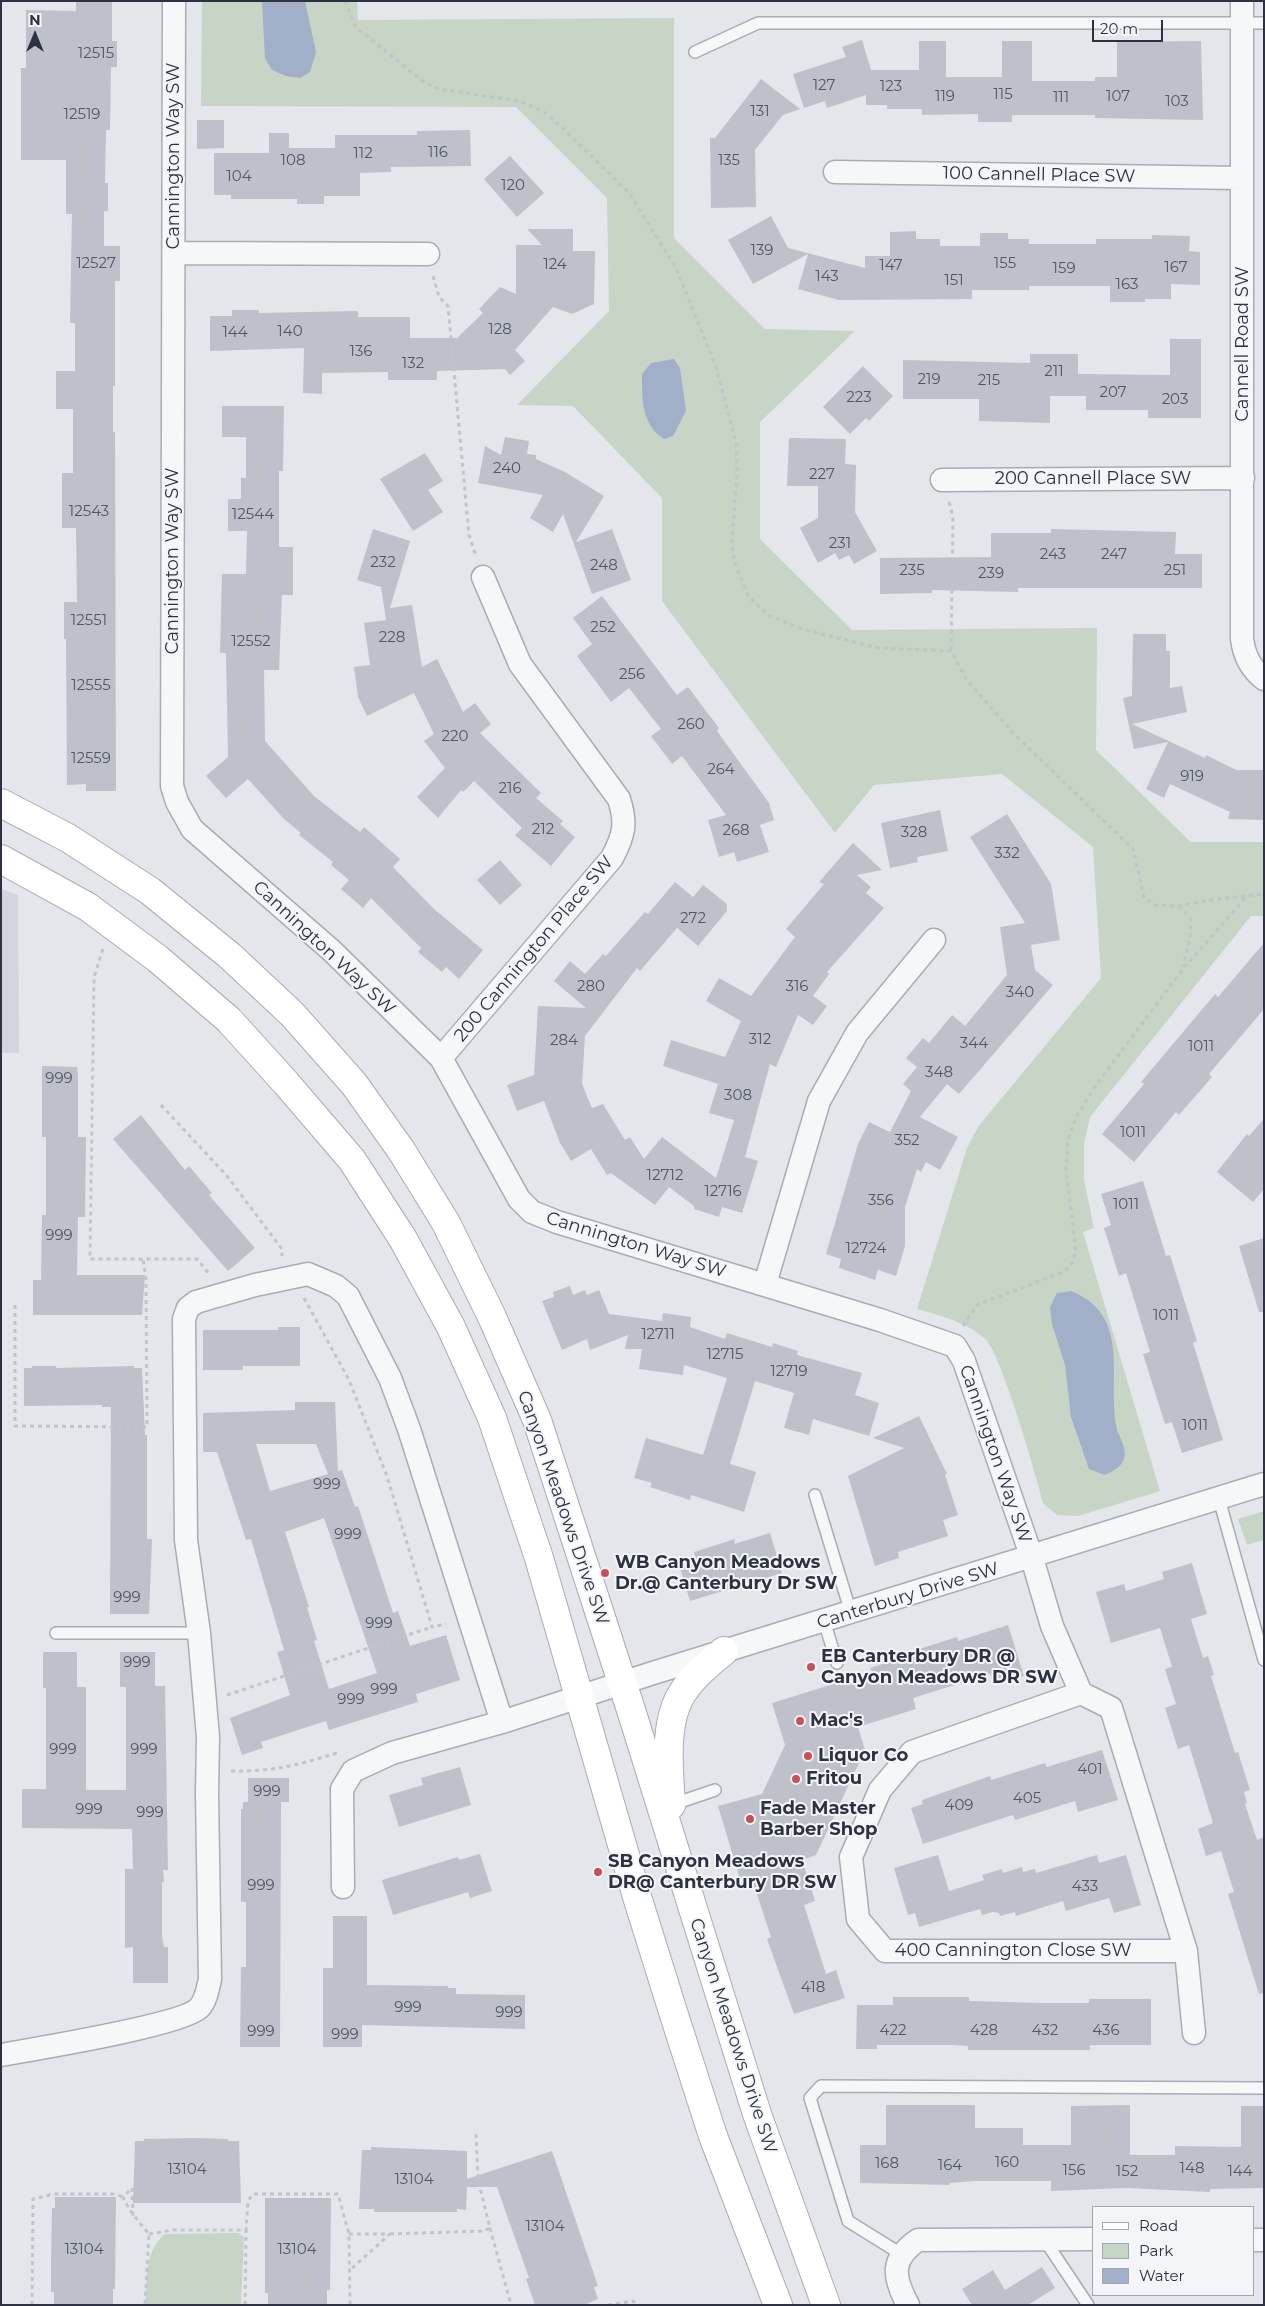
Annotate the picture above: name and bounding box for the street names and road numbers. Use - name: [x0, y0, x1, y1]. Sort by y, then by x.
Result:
- street label: Cannington Way SW: [163, 63, 185, 249]
- street label: 100 Cannell Place SW: [942, 163, 1136, 187]
- street label: Cannell Road SW: [1232, 266, 1254, 422]
- street label: Cannington Way SW: [162, 468, 184, 654]
- street label: 200 Cannell Place SW: [995, 468, 1191, 490]
- street label: 200 Cannington Place SW: [450, 852, 618, 1046]
- street label: Cannington Way SW: [248, 876, 400, 1020]
- street label: Cannington Way SW: [543, 1207, 729, 1283]
- street label: Cannington Way SW: [954, 1362, 1036, 1546]
- street label: Canyon Meadows Drive SW: [513, 1388, 613, 1628]
- street label: Canterbury Drive SW: [814, 1558, 1002, 1634]
- street label: Canyon Meadows Drive SW: [685, 1915, 781, 2157]
- street label: 400 Cannington Close SW: [895, 1940, 1131, 1962]

